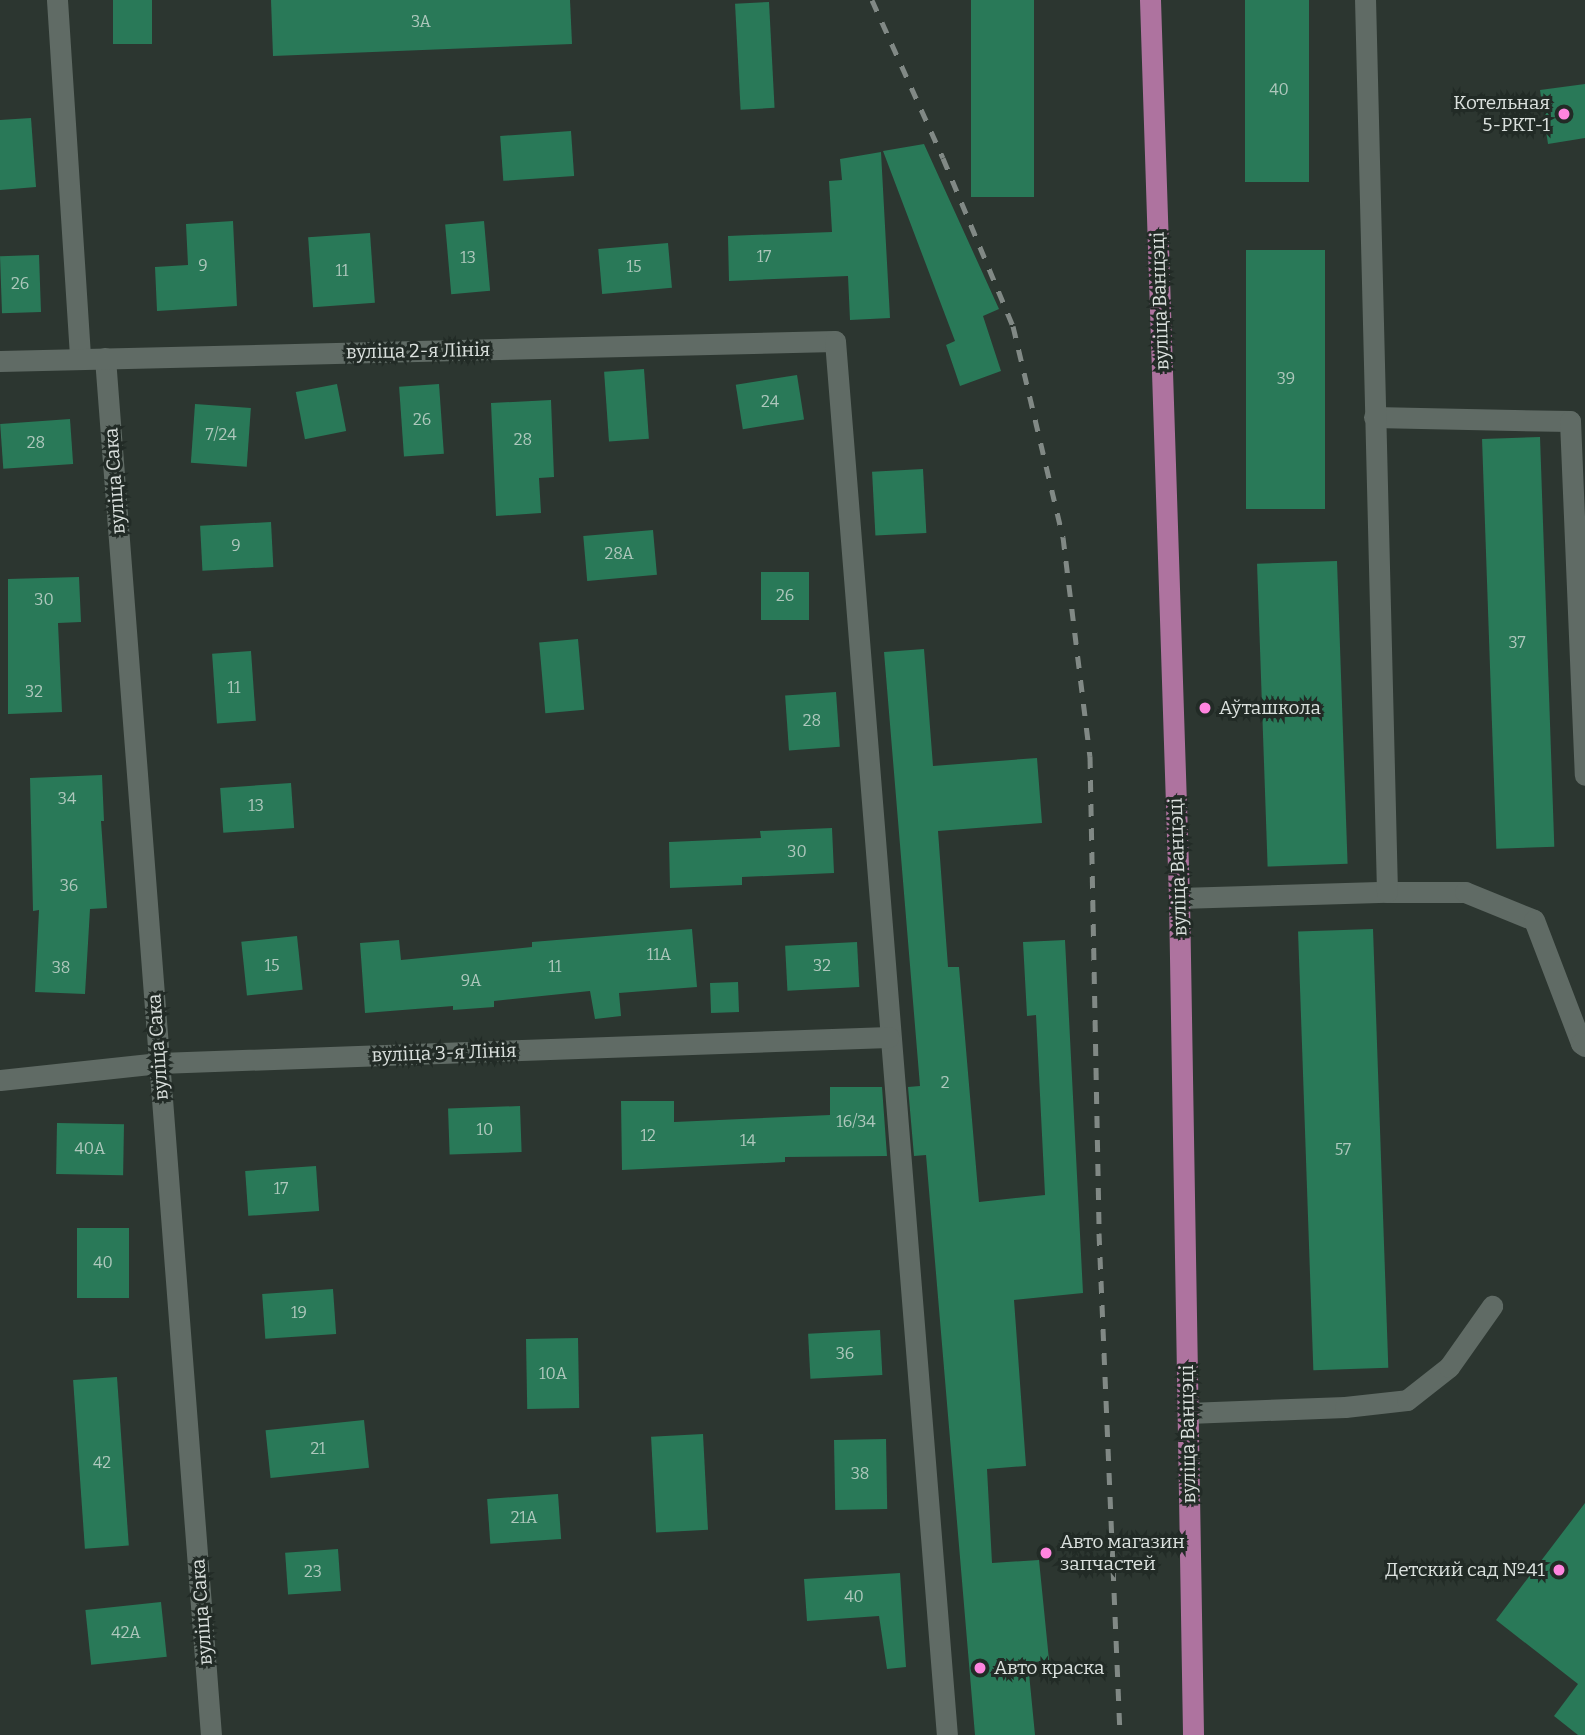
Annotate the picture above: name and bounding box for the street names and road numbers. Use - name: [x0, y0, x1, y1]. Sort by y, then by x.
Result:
- street label: вуліца Ванцэці: [1146, 231, 1174, 371]
- street label: вуліца 2-я Лінія: [346, 338, 490, 364]
- street label: вуліца Сака: [100, 427, 130, 535]
- street label: вуліца Ванцэці: [1164, 797, 1192, 937]
- street label: вуліца Сака: [143, 993, 173, 1101]
- street label: вуліца 3-я Лінія: [371, 1039, 517, 1067]
- street label: вуліца Ванцэці: [1175, 1365, 1201, 1503]
- street label: вуліца Сака: [187, 1558, 217, 1666]

